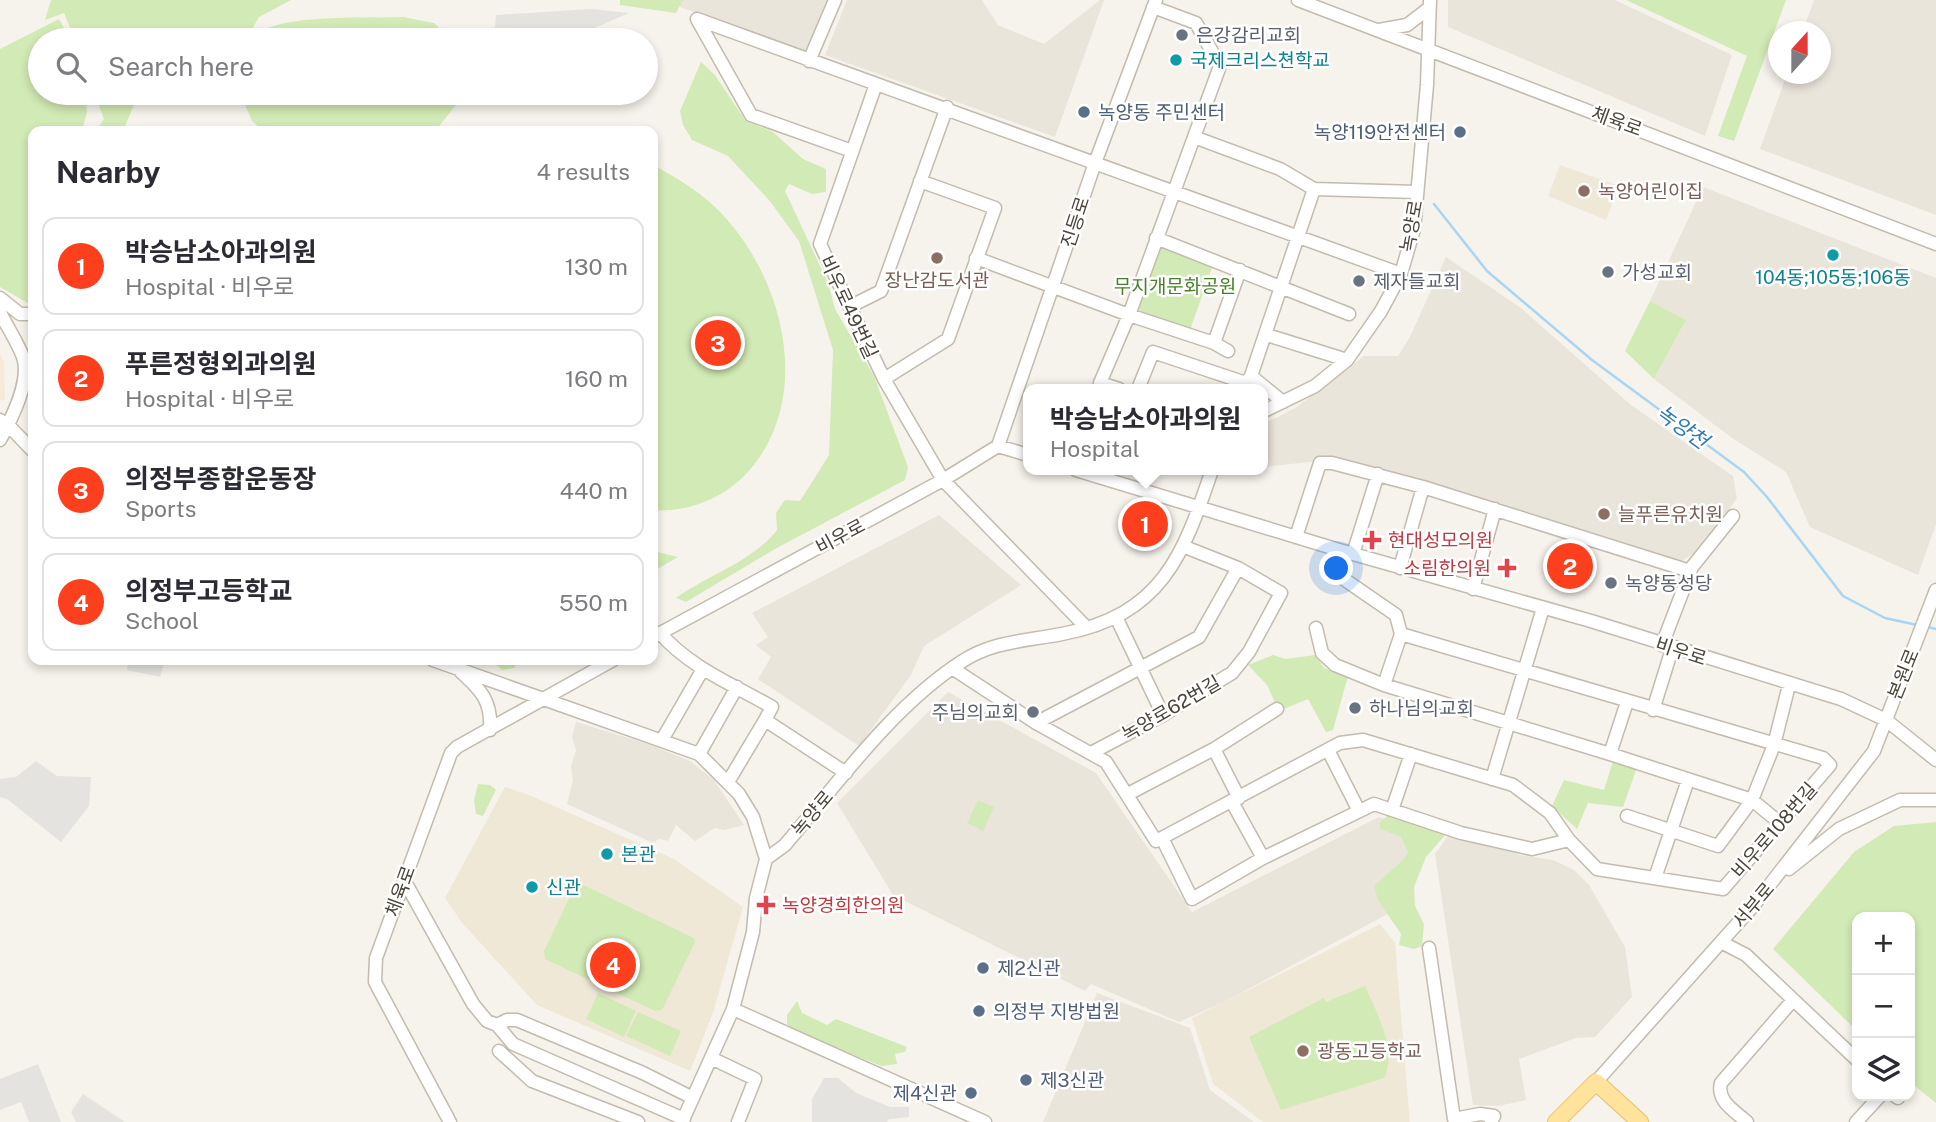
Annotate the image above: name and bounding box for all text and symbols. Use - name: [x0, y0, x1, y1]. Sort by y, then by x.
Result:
- north arrow: [1768, 21, 1831, 84]
- place label: 은강감리교회: [1196, 24, 1301, 46]
- marker: 은강감리교회: [1174, 27, 1190, 43]
- search box: [28, 28, 658, 105]
- icon: search: [52, 48, 90, 86]
- place label: 국제크리스쳔학교: [1190, 49, 1330, 71]
- text: Search here: [108, 51, 254, 82]
- marker: 국제크리스쳔학교: [1168, 52, 1184, 68]
- place label: 녹양동 주민센터: [1098, 101, 1225, 123]
- street label: 체육로: [1589, 102, 1645, 140]
- marker: 녹양동 주민센터: [1076, 104, 1092, 120]
- place label: 녹양119안전센터: [1314, 121, 1446, 143]
- marker: 녹양119안전센터: [1452, 124, 1468, 140]
- text: Nearby: [56, 154, 160, 190]
- text: 4 results: [536, 158, 630, 185]
- place label: 녹양어린이집: [1598, 180, 1703, 202]
- marker: 녹양어린이집: [1576, 183, 1592, 199]
- street label: 진등로: [1056, 194, 1094, 250]
- street label: 녹양로: [1396, 198, 1426, 254]
- text: 박승남소아과의원: [125, 236, 316, 267]
- marker: 104동;105동;106동: [1825, 247, 1841, 263]
- marker: 장난감도서관: [929, 250, 945, 266]
- street label: 비우로49번길: [816, 252, 882, 362]
- text: 1: [76, 253, 86, 280]
- text: 130 m: [565, 253, 628, 280]
- place label: 가성교회: [1622, 261, 1692, 283]
- marker: 가성교회: [1600, 264, 1616, 280]
- place label: 104동;105동;106동: [1755, 266, 1911, 288]
- place label: 장난감도서관: [885, 269, 989, 291]
- place label: 제자들교회: [1373, 270, 1460, 292]
- text: Hospital · 비우로: [125, 273, 295, 300]
- marker: 제자들교회: [1351, 273, 1367, 289]
- park label: 무지개문화공원: [1114, 275, 1236, 297]
- pin: 3: [695, 317, 741, 369]
- text: 푸른정형외과의원: [125, 348, 316, 379]
- text: 2: [74, 365, 88, 392]
- text: 160 m: [565, 365, 628, 392]
- popup: [1023, 384, 1268, 475]
- text: Hospital · 비우로: [125, 385, 295, 412]
- water label: 녹양천: [1651, 399, 1715, 455]
- text: 박승남소아과의원: [1050, 403, 1241, 434]
- text: Hospital: [1050, 435, 1140, 462]
- text: 의정부종합운동장: [125, 463, 316, 494]
- text: 3: [73, 477, 89, 504]
- text: 440 m: [560, 477, 628, 504]
- text: Sports: [125, 495, 196, 522]
- pin: 1: [1122, 498, 1168, 550]
- place label: 늘푸른유치원: [1618, 503, 1723, 525]
- marker: 늘푸른유치원: [1596, 506, 1612, 522]
- street label: 비우로: [812, 514, 868, 558]
- place label: 현대성모의원: [1388, 529, 1493, 551]
- marker: 현대성모의원: [1362, 530, 1382, 550]
- pin: 2: [1547, 540, 1593, 592]
- your location: [1319, 551, 1353, 585]
- place label: 소림한의원: [1404, 557, 1491, 579]
- marker: 소림한의원: [1497, 558, 1517, 578]
- place label: 녹양동성당: [1625, 572, 1712, 594]
- text: 의정부고등학교: [125, 575, 292, 606]
- marker: 녹양동성당: [1603, 575, 1619, 591]
- text: 4: [73, 589, 89, 616]
- text: 550 m: [559, 589, 628, 616]
- text: School: [125, 607, 199, 634]
- street label: 비우로: [1653, 632, 1709, 670]
- street label: 본원로: [1883, 646, 1923, 702]
- street label: 녹양로62번길: [1118, 671, 1224, 745]
- place label: 하나님의교회: [1369, 697, 1474, 719]
- marker: 하나님의교회: [1347, 700, 1363, 716]
- place label: 주님의교회: [932, 701, 1019, 723]
- marker: 주님의교회: [1025, 704, 1041, 720]
- street label: 비우로108번길: [1727, 778, 1821, 882]
- street label: 녹양로: [787, 786, 837, 840]
- place label: 본관: [621, 843, 656, 865]
- marker: 본관: [599, 846, 615, 862]
- street label: 체육로: [381, 863, 419, 919]
- place label: 신관: [546, 876, 581, 898]
- street label: 서부로: [1728, 878, 1778, 932]
- marker: 신관: [524, 879, 540, 895]
- place label: 녹양경희한의원: [782, 894, 904, 916]
- marker: 녹양경희한의원: [756, 895, 776, 915]
- map controls: [1852, 912, 1915, 1101]
- button: +: [1852, 912, 1915, 975]
- pin: 4: [590, 939, 636, 991]
- place label: 제2신관: [997, 957, 1061, 979]
- marker: 제2신관: [975, 960, 991, 976]
- button: −: [1852, 975, 1915, 1038]
- place label: 의정부 지방법원: [993, 1000, 1120, 1022]
- marker: 의정부 지방법원: [971, 1003, 987, 1019]
- button: layers: [1852, 1038, 1915, 1101]
- place label: 광동고등학교: [1317, 1040, 1422, 1062]
- marker: 광동고등학교: [1295, 1043, 1311, 1059]
- place label: 제3신관: [1040, 1069, 1104, 1091]
- marker: 제3신관: [1018, 1072, 1034, 1088]
- place label: 제4신관: [893, 1082, 957, 1104]
- marker: 제4신관: [963, 1085, 979, 1101]

